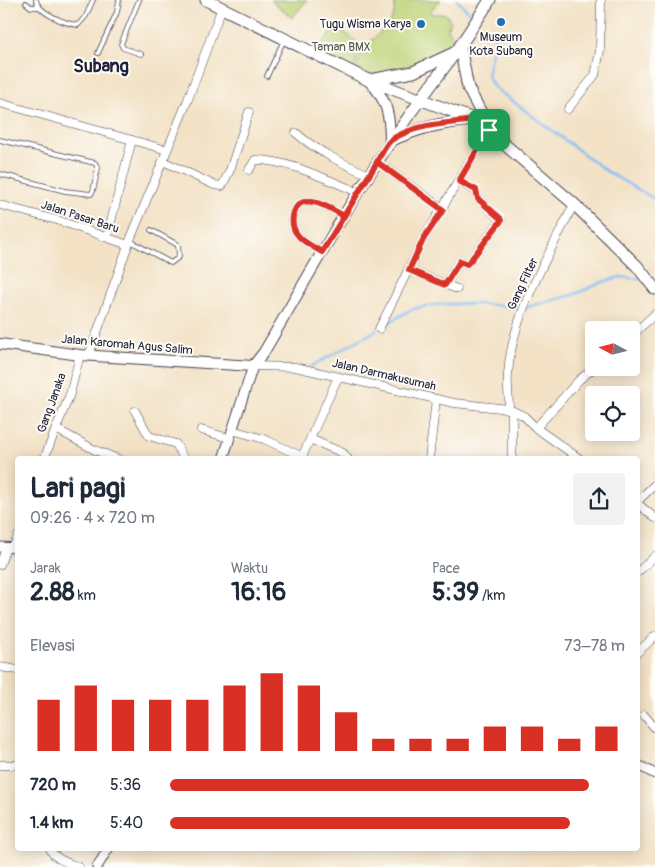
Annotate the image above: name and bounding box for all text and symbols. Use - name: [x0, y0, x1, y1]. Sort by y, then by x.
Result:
- marker: Museum Kota Subang: [495, 16, 507, 28]
- place label: Tugu Wisma Karya: [320, 17, 411, 32]
- marker: Tugu Wisma Karya: [415, 18, 427, 30]
- place label: Museum Kota Subang: [469, 30, 533, 59]
- park label: Taman BMX: [311, 40, 371, 55]
- district label: Subang: [73, 55, 129, 78]
- pin: [468, 109, 510, 151]
- icon: arrive: [475, 116, 503, 144]
- street label: Jalan Pasar Baru: [39, 197, 121, 237]
- street label: Gang Filter: [504, 255, 542, 312]
- north arrow: [585, 321, 640, 376]
- map controls: [585, 321, 640, 441]
- street label: Jalan Karomah Agus Salim: [61, 332, 194, 358]
- street label: Jalan Darmakusumah: [331, 356, 438, 394]
- street label: Gang Janaka: [34, 371, 70, 435]
- button: locate: [585, 386, 640, 441]
- text: Lari pagi: [30, 471, 125, 506]
- button: share: [573, 473, 625, 525]
- text: 09:26 · 4 × 720 m: [30, 508, 155, 528]
- text: Jarak: [30, 560, 61, 577]
- text: Waktu: [231, 560, 268, 577]
- text: Pace: [432, 560, 460, 577]
- text: 2.88: [30, 577, 75, 608]
- text: 16:16: [231, 577, 286, 608]
- text: 5:39: [432, 577, 479, 608]
- text: km: [75, 587, 96, 604]
- text: /km: [479, 587, 505, 604]
- text: Elevasi: [30, 636, 75, 656]
- text: 73–78 m: [564, 636, 625, 656]
- text: 720 m: [30, 775, 76, 795]
- text: 5:36: [110, 775, 141, 795]
- text: 1.4 km: [30, 813, 73, 833]
- text: 5:40: [110, 813, 143, 833]

